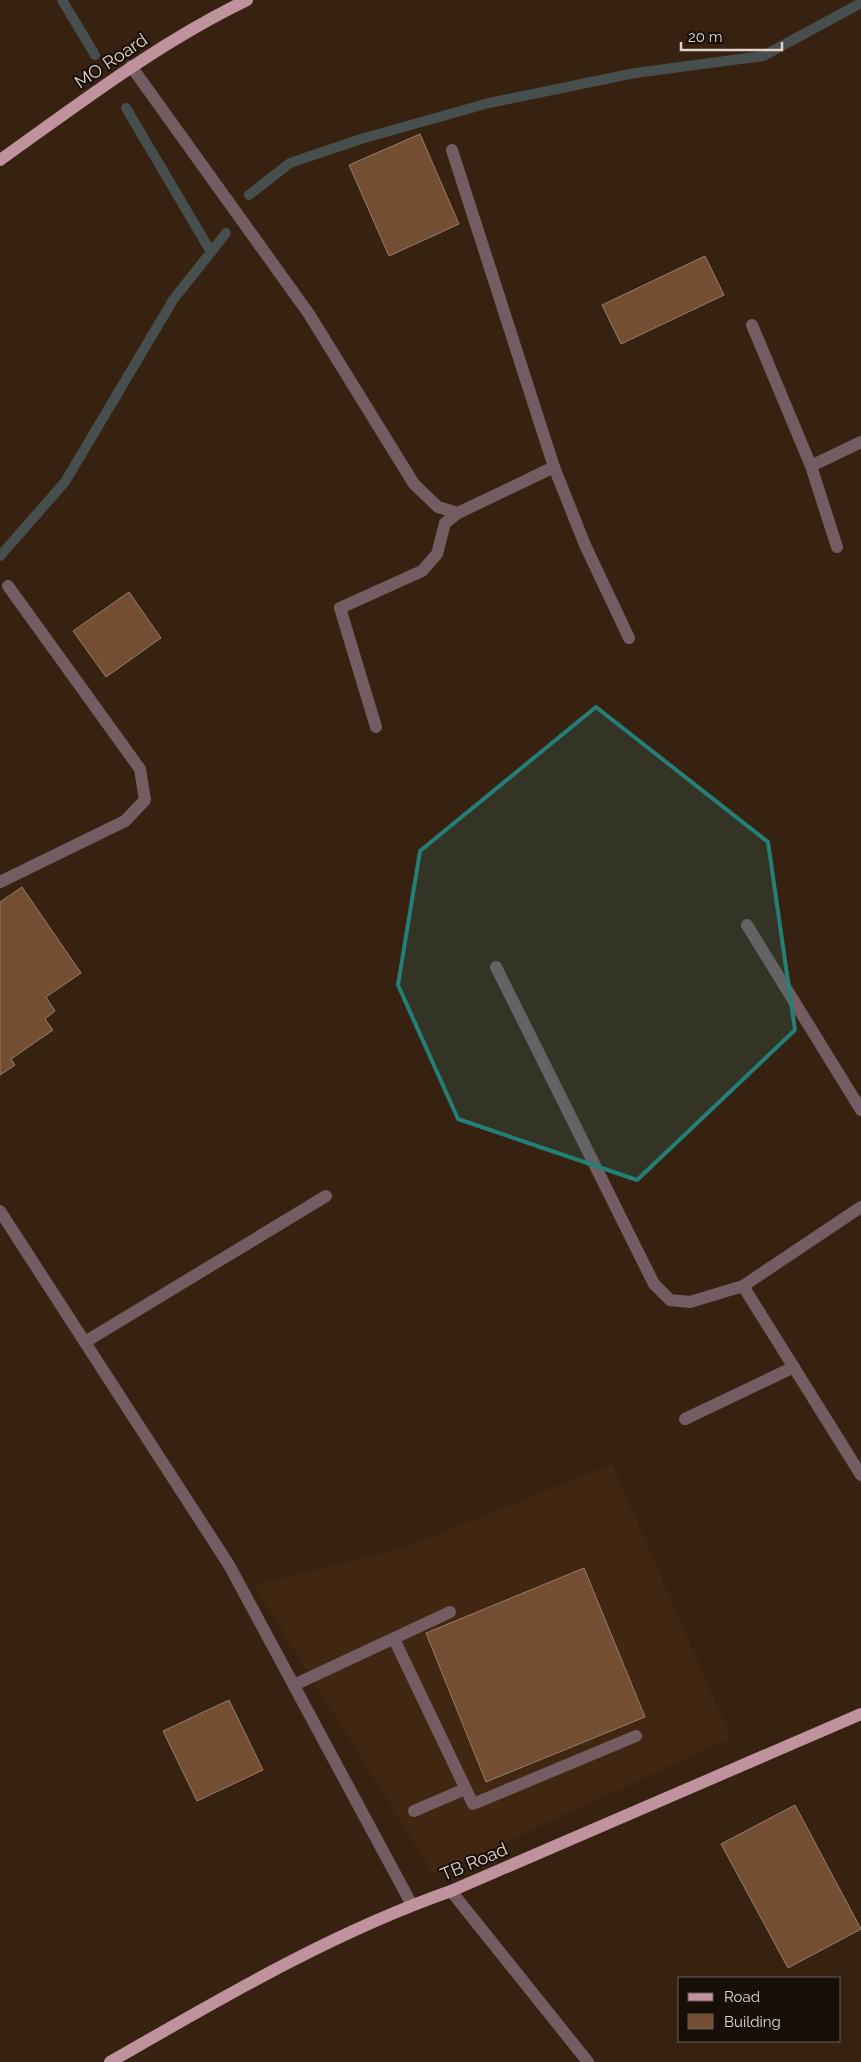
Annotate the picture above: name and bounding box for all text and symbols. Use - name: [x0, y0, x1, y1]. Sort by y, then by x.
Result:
- scale bar: [681, 20, 782, 52]
- text: 20 m: [688, 28, 723, 46]
- street label: MO Roard: [70, 29, 151, 93]
- street label: TB Road: [437, 1838, 510, 1885]
- legend: [678, 1977, 841, 2042]
- text: Road: [724, 1988, 760, 2006]
- text: Building: [724, 2013, 781, 2031]

